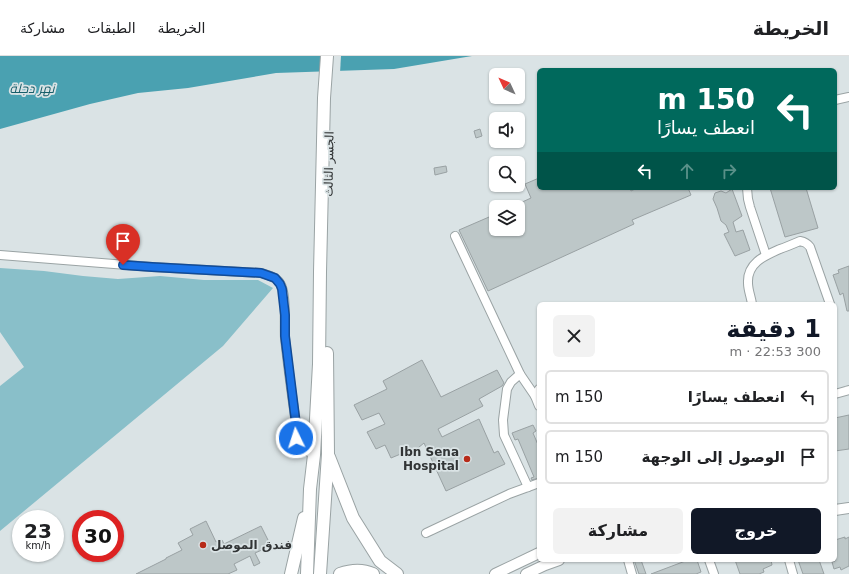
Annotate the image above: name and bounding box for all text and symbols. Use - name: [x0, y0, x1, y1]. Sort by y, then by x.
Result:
- text: الخريطة: [753, 17, 829, 39]
- text: مشاركة: [20, 20, 65, 36]
- text: الطبقات: [87, 20, 136, 36]
- text: الخريطة: [158, 20, 205, 36]
- north arrow: [489, 68, 525, 104]
- map controls: [489, 68, 525, 236]
- water label: نهر دجلة: [9, 81, 56, 97]
- text: 150 m: [658, 83, 755, 116]
- icon: left: [769, 84, 821, 136]
- button: sound: [489, 112, 525, 148]
- text: انعطف يسارًا: [657, 117, 755, 138]
- street label: الجسر الثالث: [321, 131, 338, 197]
- button: search: [489, 156, 525, 192]
- icon: left: [634, 160, 656, 182]
- icon: ahead: [676, 160, 698, 182]
- icon: right: [718, 160, 740, 182]
- button: layers: [489, 200, 525, 236]
- pin: [106, 224, 140, 265]
- icon: arrive: [112, 230, 134, 252]
- button: close: [553, 315, 595, 357]
- text: 1 دقيقة: [726, 315, 821, 343]
- text: 300 m · 22:53: [730, 344, 821, 359]
- icon: left: [797, 386, 819, 408]
- text: 150 m: [555, 388, 603, 406]
- text: انعطف يسارًا: [688, 388, 785, 406]
- position arrow: [275, 417, 317, 459]
- place label: Ibn Sena Hospital: [400, 445, 459, 473]
- icon: arrive: [797, 446, 819, 468]
- text: 150 m: [555, 448, 603, 466]
- text: الوصول إلى الوجهة: [642, 448, 785, 466]
- marker: Ibn Sena Hospital: [462, 454, 472, 464]
- button: مشاركة: [553, 508, 683, 554]
- button: خروج: [691, 508, 821, 554]
- speed limit sign: 30: [72, 510, 124, 562]
- text: 23: [24, 519, 52, 543]
- place label: فندق الموصل: [211, 538, 292, 553]
- text: km/h: [25, 540, 51, 551]
- marker: فندق الموصل: [198, 540, 208, 550]

